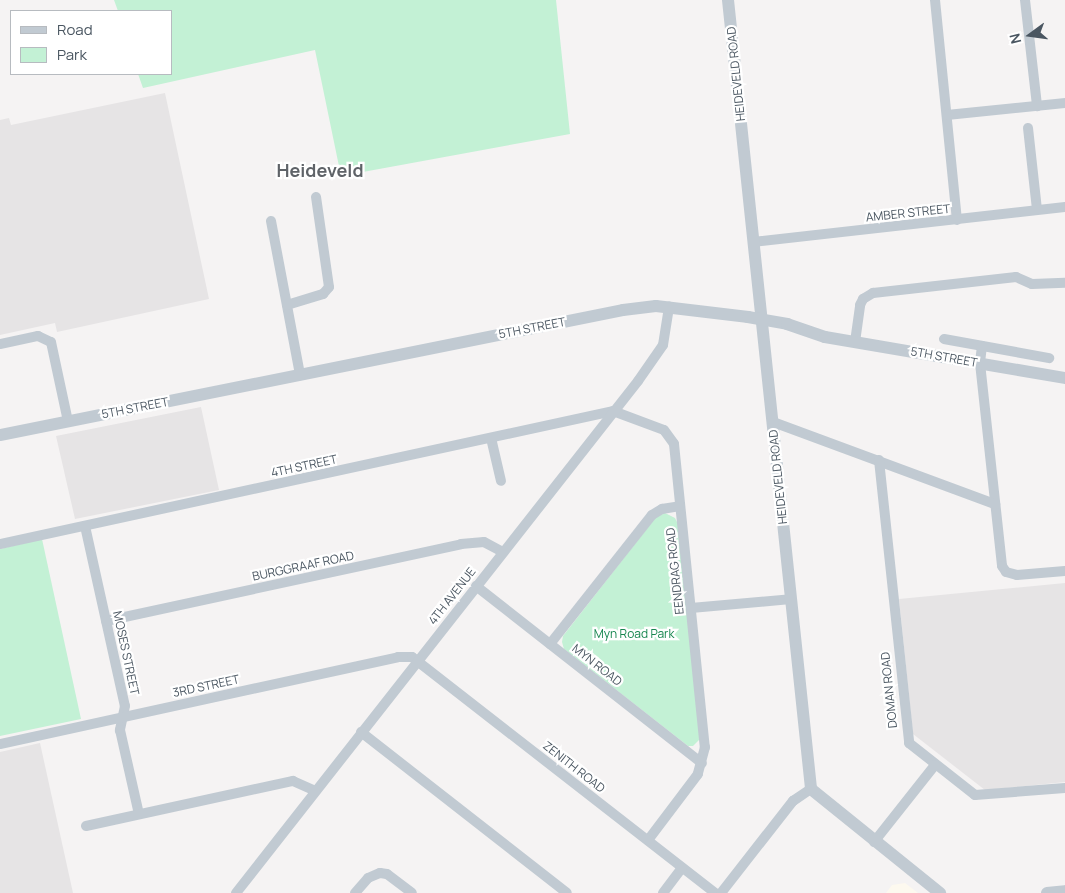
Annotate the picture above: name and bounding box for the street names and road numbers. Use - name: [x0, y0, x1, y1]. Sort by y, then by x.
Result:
- street label: HEIDEVELD ROAD: [724, 26, 748, 122]
- street label: AMBER STREET: [865, 201, 951, 225]
- street label: 5TH STREET: [497, 314, 567, 342]
- street label: 5TH STREET: [909, 344, 979, 370]
- street label: 5TH STREET: [100, 394, 170, 422]
- street label: HEIDEVELD ROAD: [766, 429, 790, 525]
- street label: 4TH STREET: [270, 452, 338, 480]
- street label: EENDRAG ROAD: [663, 527, 687, 615]
- street label: BURGGRAAF ROAD: [251, 548, 355, 584]
- street label: 4TH AVENUE: [425, 565, 479, 627]
- street label: MOSES STREET: [110, 610, 142, 696]
- street label: MYN ROAD: [569, 641, 625, 689]
- street label: DOMAN ROAD: [878, 651, 900, 729]
- street label: 3RD STREET: [171, 672, 241, 700]
- street label: ZENITH ROAD: [540, 738, 608, 796]

